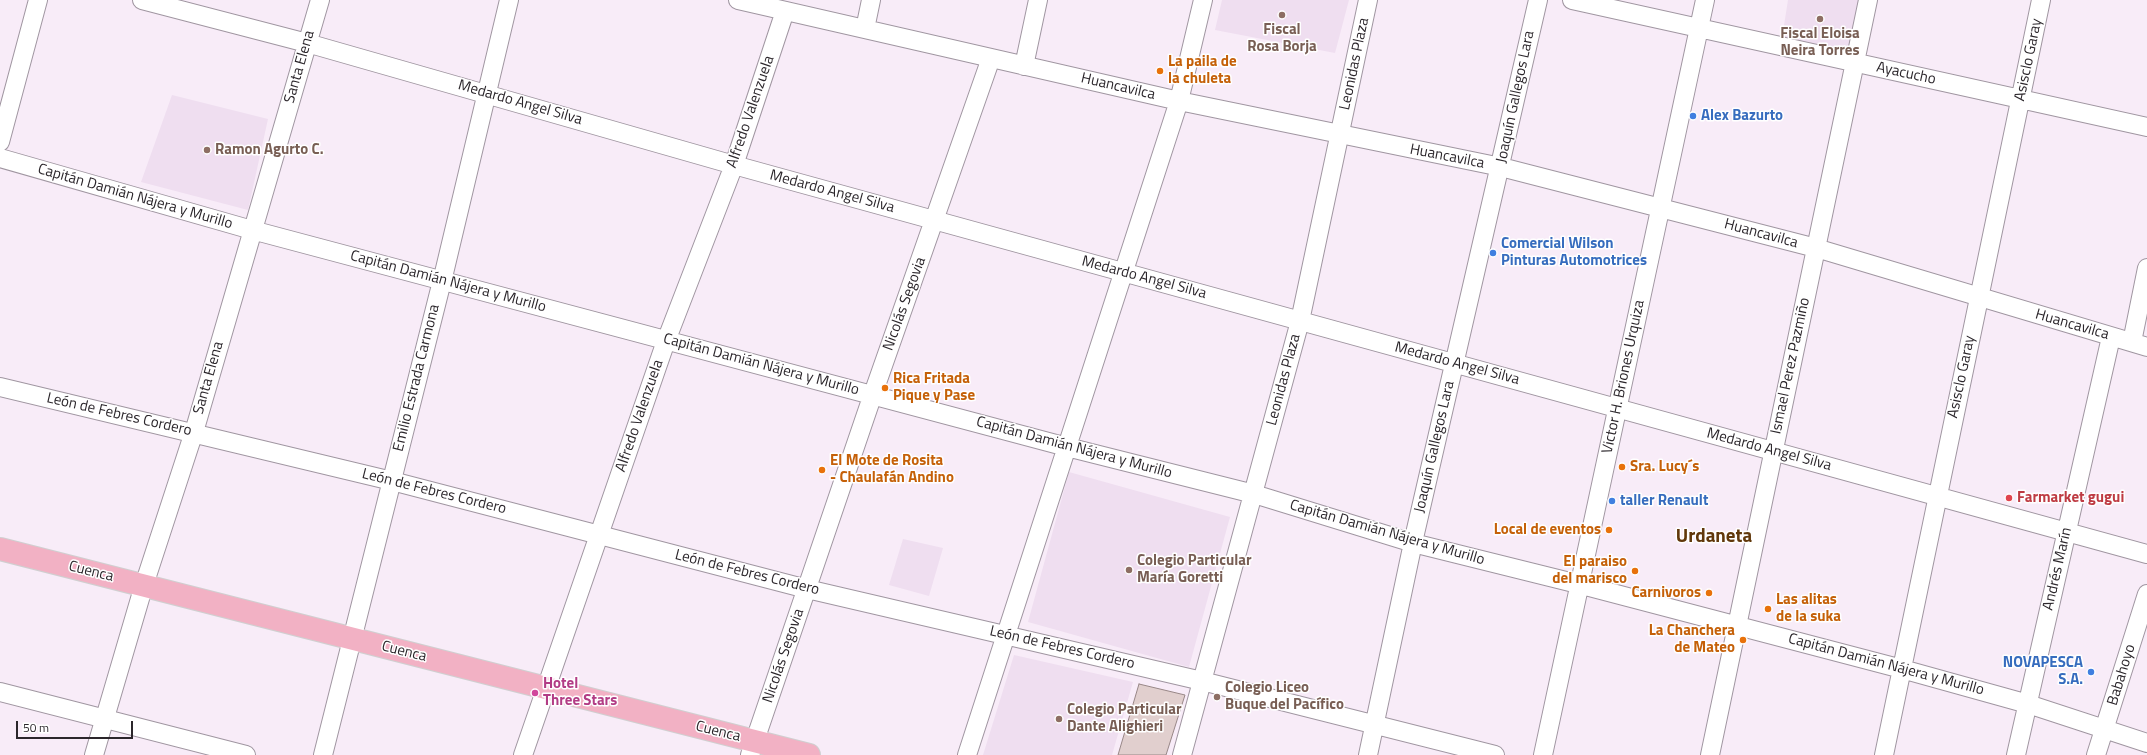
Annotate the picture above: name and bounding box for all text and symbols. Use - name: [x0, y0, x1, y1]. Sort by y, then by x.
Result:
- marker: Fiscal Rosa Borja: [1277, 10, 1287, 20]
- marker: Fiscal Eloisa Neira Torres: [1815, 14, 1825, 24]
- street label: Leonidas Plaza: [1336, 16, 1374, 112]
- street label: Asisclo Garay: [2011, 17, 2047, 103]
- place label: Fiscal Rosa Borja: [1247, 21, 1317, 56]
- place label: Fiscal Eloisa Neira Torres: [1780, 25, 1860, 60]
- street label: Santa Elena: [281, 29, 319, 105]
- street label: Joaquín Gallegos Lara: [1493, 29, 1539, 165]
- place label: La paila de la chuleta: [1168, 53, 1237, 88]
- street label: Alfredo Valenzuela: [723, 54, 779, 170]
- street label: Ayacucho: [1875, 59, 1937, 89]
- marker: La paila de la chuleta: [1155, 66, 1165, 76]
- street label: Huancavilca: [1079, 70, 1157, 104]
- street label: Medardo Angel Silva: [456, 77, 584, 129]
- place label: Alex Bazurto: [1701, 107, 1783, 125]
- marker: Alex Bazurto: [1688, 111, 1698, 121]
- place label: Ramon Agurto C.: [215, 141, 324, 159]
- street label: Huancavilca: [1408, 141, 1486, 173]
- marker: Ramon Agurto C.: [202, 145, 212, 155]
- street label: Capitán Damián Nájera y Murillo: [36, 161, 234, 233]
- street label: Medardo Angel Silva: [768, 167, 896, 217]
- street label: Huancavilca: [1722, 216, 1800, 252]
- place label: Comercial Wilson Pinturas Automotrices: [1501, 235, 1647, 270]
- street label: Capitán Damián Nájera y Murillo: [348, 247, 548, 317]
- marker: Comercial Wilson Pinturas Automotrices: [1488, 248, 1498, 258]
- street label: Medardo Angel Silva: [1080, 253, 1208, 303]
- street label: Nicolás Segovia: [880, 255, 930, 353]
- street label: Ismael Perez Pazmiño: [1768, 296, 1814, 436]
- street label: Victor H. Briones Urquiza: [1599, 299, 1649, 455]
- street label: Emilio Estrada Carmona: [390, 303, 444, 453]
- street label: Huancavilca: [2033, 306, 2111, 344]
- street label: Capitán Damián Nájera y Murillo: [661, 330, 861, 400]
- street label: Leonidas Plaza: [1263, 332, 1305, 428]
- street label: Asisclo Garay: [1944, 334, 1980, 420]
- street label: Medardo Angel Silva: [1393, 339, 1521, 389]
- street label: Santa Elena: [190, 340, 228, 416]
- street label: Alfredo Valenzuela: [612, 358, 668, 474]
- place label: Rica Fritada Pique y Pase: [893, 370, 975, 405]
- street label: Joaquín Gallegos Lara: [1411, 379, 1459, 515]
- marker: Rica Fritada Pique y Pase: [880, 383, 890, 393]
- street label: León de Febres Cordero: [45, 390, 193, 440]
- street label: Capitán Damián Nájera y Murillo: [974, 413, 1174, 483]
- street label: Medardo Angel Silva: [1705, 425, 1833, 475]
- place label: El Mote de Rosita - Chaulafán Andino: [830, 452, 954, 487]
- place label: Sra. Lucy´s: [1630, 458, 1699, 476]
- marker: Sra. Lucy´s: [1617, 462, 1627, 472]
- street label: León de Febres Cordero: [360, 465, 508, 519]
- marker: El Mote de Rosita - Chaulafán Andino: [817, 465, 827, 475]
- place label: Farmarket gugui: [2017, 489, 2124, 507]
- place label: taller Renault: [1620, 492, 1708, 510]
- marker: Farmarket gugui: [2004, 493, 2014, 503]
- marker: taller Renault: [1607, 496, 1617, 506]
- street label: Capitán Damián Nájera y Murillo: [1288, 497, 1486, 569]
- place label: Local de eventos: [1494, 521, 1601, 539]
- marker: Local de eventos: [1604, 525, 1614, 535]
- district label: Urdaneta: [1676, 526, 1752, 548]
- street label: Andrés Marín: [2040, 526, 2076, 612]
- street label: León de Febres Cordero: [673, 546, 821, 600]
- place label: Colegio Particular María Goretti: [1137, 552, 1251, 587]
- place label: El paraiso del marisco: [1552, 553, 1627, 588]
- street label: Cuenca: [67, 558, 115, 586]
- marker: Colegio Particular María Goretti: [1124, 565, 1134, 575]
- marker: El paraiso del marisco: [1630, 566, 1640, 576]
- place label: Carnivoros: [1631, 584, 1701, 602]
- marker: Carnivoros: [1704, 588, 1714, 598]
- place label: Las alitas de la suka: [1776, 591, 1841, 626]
- marker: Las alitas de la suka: [1763, 604, 1773, 614]
- street label: Nicolás Segovia: [759, 607, 809, 705]
- place label: La Chanchera de Mateo: [1649, 622, 1735, 657]
- street label: León de Febres Cordero: [988, 623, 1136, 673]
- street label: Capitán Damián Nájera y Murillo: [1786, 630, 1986, 700]
- marker: La Chanchera de Mateo: [1738, 635, 1748, 645]
- street label: Cuenca: [380, 638, 428, 666]
- street label: Babahoyo: [2104, 642, 2140, 708]
- place label: NOVAPESCA S.A.: [2003, 654, 2083, 689]
- marker: NOVAPESCA S.A.: [2086, 667, 2096, 677]
- place label: Hotel Three Stars: [543, 675, 617, 710]
- place label: Colegio Liceo Buque del Pacífico: [1225, 679, 1344, 714]
- marker: Hotel Three Stars: [530, 688, 540, 698]
- marker: Colegio Liceo Buque del Pacífico: [1212, 692, 1222, 702]
- place label: Colegio Particular Dante Alighieri: [1067, 701, 1181, 736]
- scale bar: [18, 713, 135, 739]
- marker: Colegio Particular Dante Alighieri: [1054, 714, 1064, 724]
- text: 50 m: [23, 718, 49, 737]
- street label: Cuenca: [694, 718, 742, 746]

